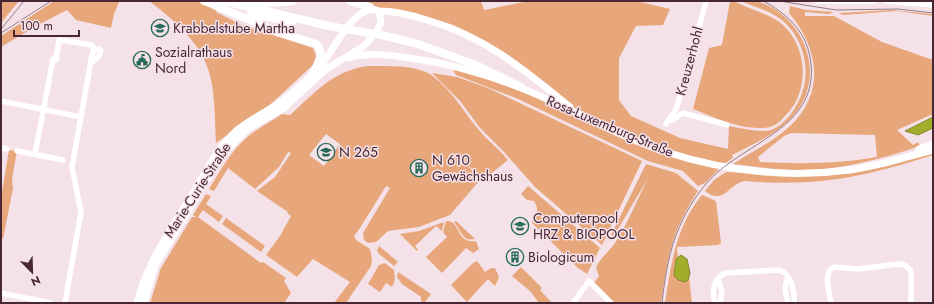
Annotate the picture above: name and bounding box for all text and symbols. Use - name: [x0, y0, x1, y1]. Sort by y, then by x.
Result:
- scale bar: [14, 12, 79, 38]
- text: 100 m: [20, 17, 53, 35]
- school or university icon: Krabbelstube Martha: [150, 18, 170, 38]
- place label: Krabbelstube Martha: [173, 18, 295, 38]
- street label: Kreuzerhohl: [670, 24, 708, 98]
- place label: Sozialrathaus Nord: [155, 42, 232, 78]
- public building icon: Sozialrathaus Nord: [132, 50, 152, 70]
- street label: Rosa-Luxemburg-Straße: [543, 90, 677, 162]
- street label: Marie-Curie-Straße: [159, 138, 235, 242]
- school or university icon: N 265: [316, 142, 336, 162]
- place label: N 265: [339, 142, 378, 162]
- place label: N 610 Gewächshaus: [432, 150, 513, 186]
- building icon: N 610 Gewächshaus: [409, 158, 429, 178]
- place label: Computerpool HRZ & BIOPOOL: [533, 208, 635, 244]
- school or university icon: Computerpool HRZ & BIOPOOL: [510, 216, 530, 236]
- building icon: Biologicum: [505, 247, 525, 267]
- place label: Biologicum: [528, 247, 595, 267]
- north arrow: [12, 252, 52, 292]
- text: N: [29, 272, 43, 290]

